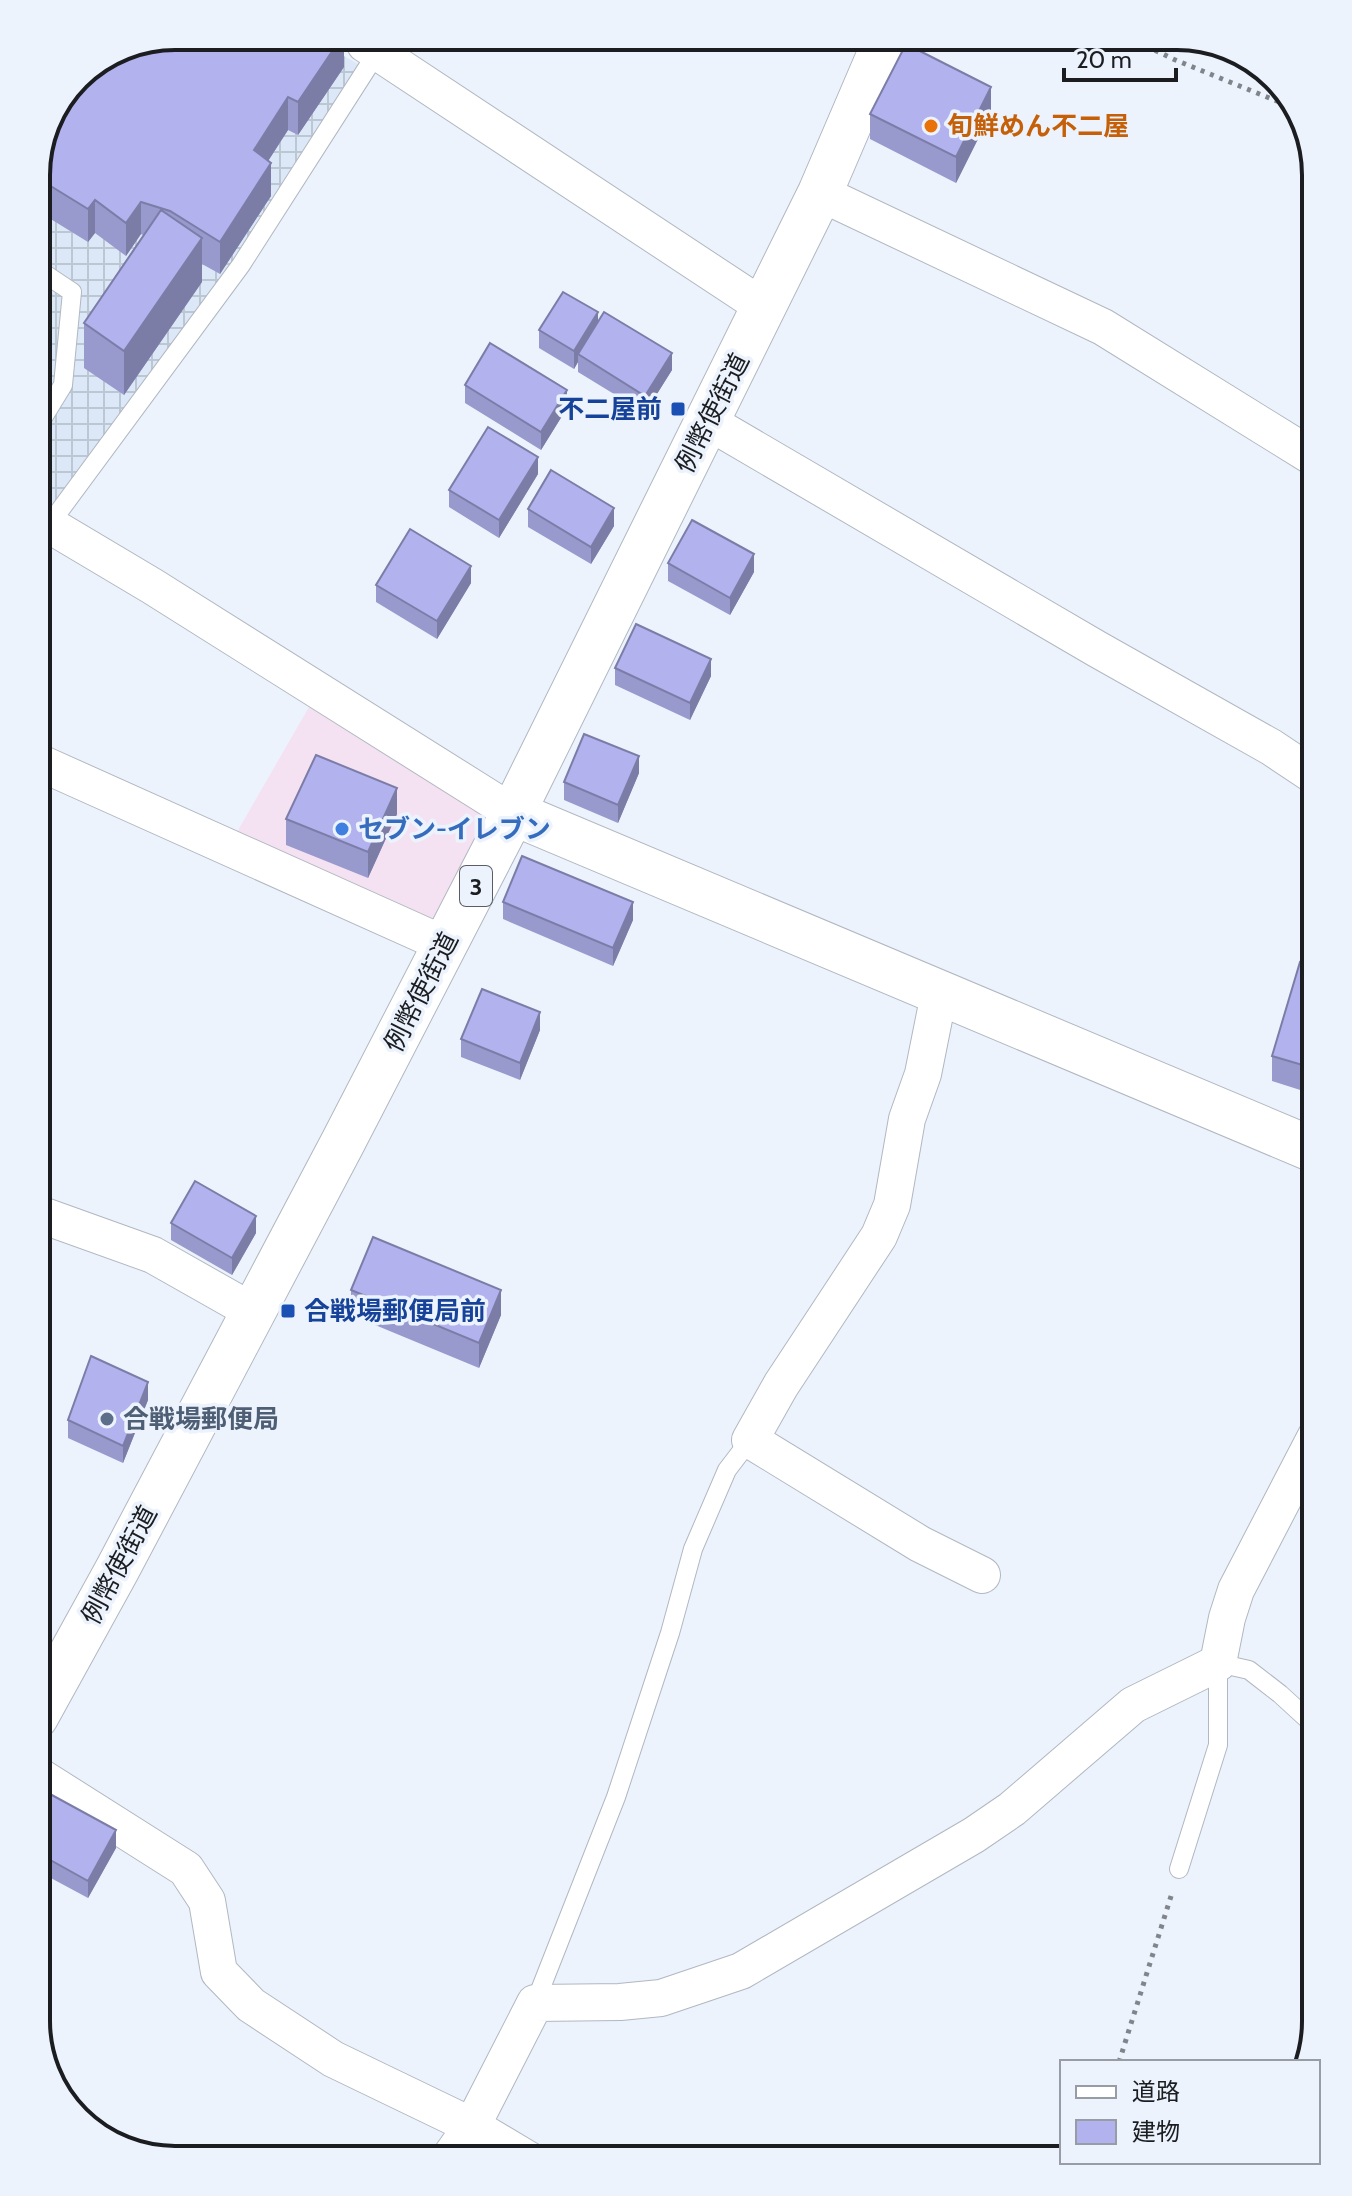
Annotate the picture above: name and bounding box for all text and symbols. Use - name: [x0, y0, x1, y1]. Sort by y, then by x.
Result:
- scale bar: [1064, 32, 1176, 82]
- text: 20 m: [1076, 45, 1132, 74]
- place label: 旬鮮めん不二屋: [947, 110, 1129, 142]
- marker: 旬鮮めん不二屋: [922, 117, 940, 135]
- street label: 例幣使街道: [668, 348, 756, 478]
- place label: 不二屋前: [558, 393, 662, 425]
- marker: 不二屋前: [669, 400, 687, 418]
- place label: セブン-イレブン: [358, 813, 551, 845]
- marker: セブン-イレブン: [333, 820, 351, 838]
- road number: 3: [460, 866, 492, 906]
- street label: 例幣使街道: [377, 927, 465, 1057]
- place label: 合戦場郵便局前: [304, 1295, 486, 1327]
- marker: 合戦場郵便局前: [279, 1302, 297, 1320]
- place label: 合戦場郵便局: [123, 1403, 279, 1435]
- marker: 合戦場郵便局: [98, 1410, 116, 1428]
- street label: 例幣使街道: [74, 1500, 164, 1630]
- legend: [1060, 2060, 1320, 2164]
- text: 道路: [1132, 2077, 1180, 2106]
- text: 建物: [1132, 2117, 1180, 2146]

